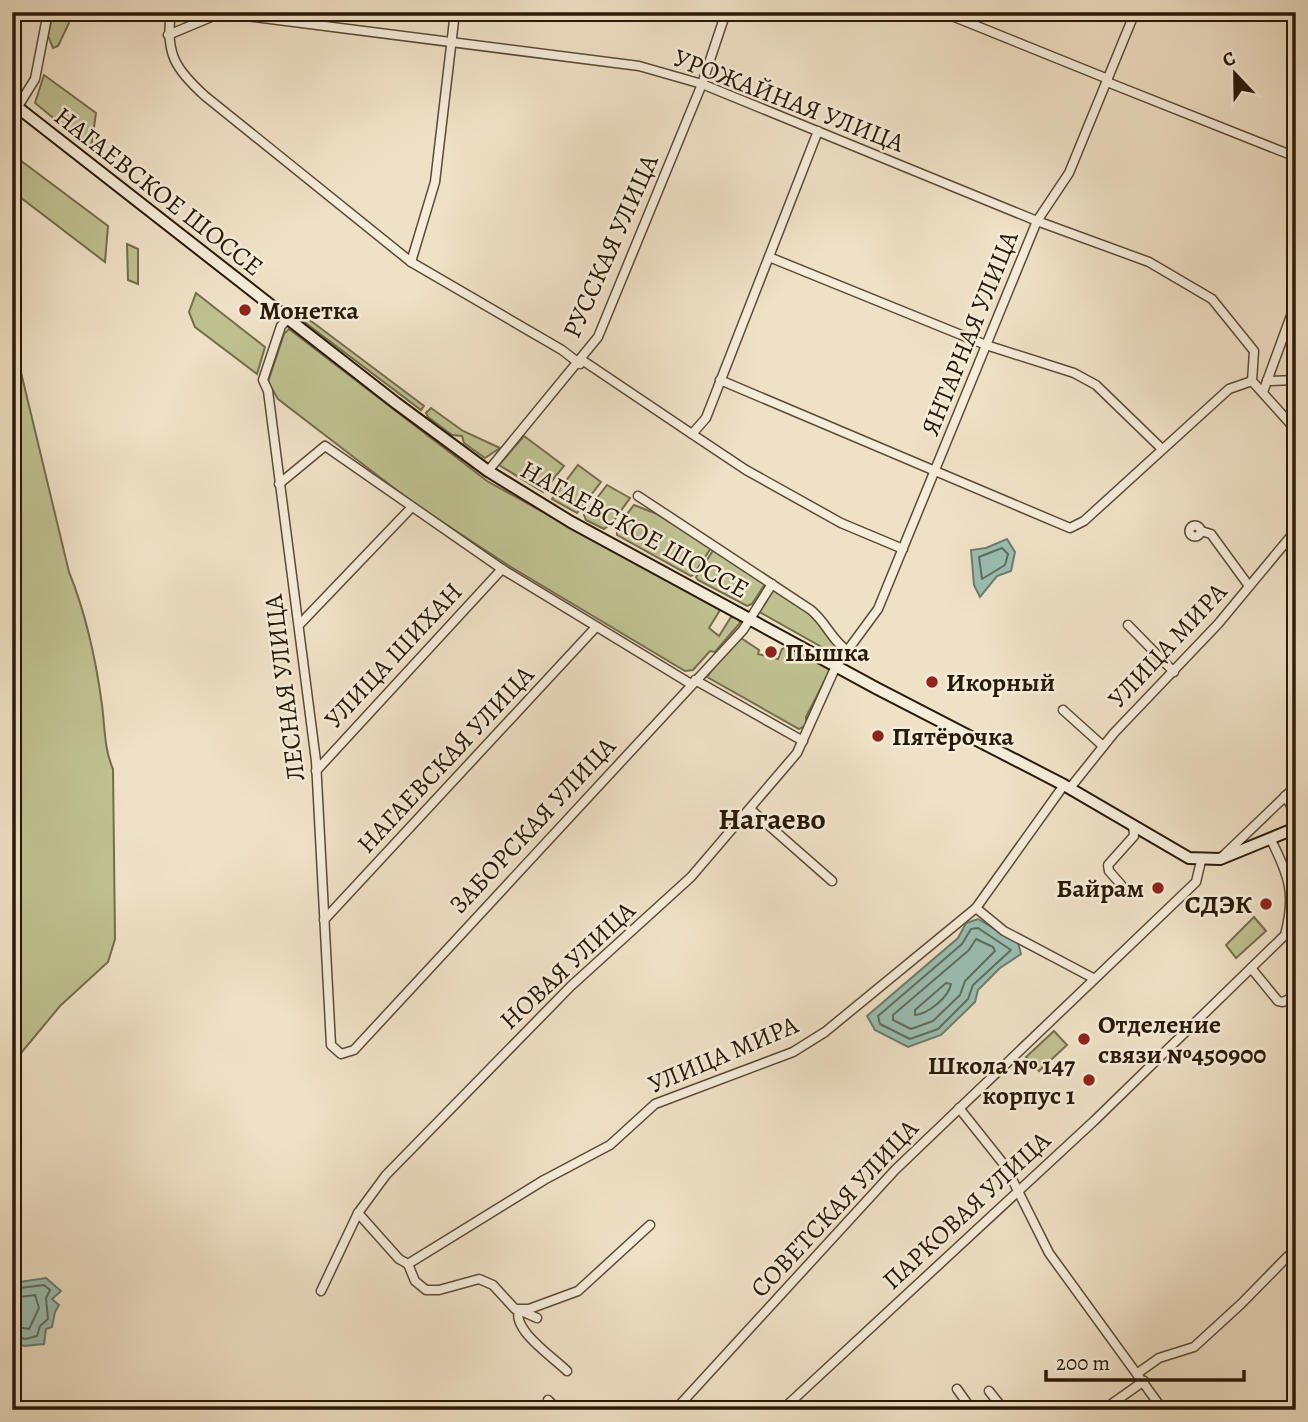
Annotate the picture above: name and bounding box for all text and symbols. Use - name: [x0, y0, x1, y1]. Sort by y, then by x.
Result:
- north arrow: [1200, 38, 1270, 108]
- street label: УРОЖАЙНАЯ УЛИЦА: [668, 40, 910, 161]
- text: С: [1219, 45, 1239, 73]
- street label: НАГАЕВСКОЕ ШОССЕ: [47, 99, 270, 284]
- street label: РУССКАЯ УЛИЦА: [554, 148, 667, 343]
- street label: ЯНТАРНАЯ УЛИЦА: [912, 225, 1027, 441]
- place label: Монетка: [259, 293, 359, 328]
- marker: Монетка: [237, 302, 253, 318]
- street label: НАГАЕВСКОЕ ШОССЕ: [514, 452, 755, 607]
- street label: УЛИЦА МИРА: [1100, 574, 1235, 716]
- street label: УЛИЦА ШИХАН: [316, 575, 470, 736]
- street label: ЛЕСНАЯ УЛИЦА: [256, 592, 313, 783]
- place label: Пышка: [785, 635, 870, 670]
- marker: Пышка: [763, 644, 779, 660]
- street label: НАГАЕВСКАЯ УЛИЦА: [349, 657, 542, 861]
- place label: Икорный: [946, 665, 1055, 700]
- marker: Икорный: [924, 674, 940, 690]
- place label: Пятёрочка: [892, 719, 1015, 754]
- marker: Пятёрочка: [870, 728, 886, 744]
- street label: ЗАБОРСКАЯ УЛИЦА: [441, 729, 624, 921]
- district label: Нагаево: [718, 799, 826, 839]
- place label: Байрам: [1056, 871, 1144, 906]
- marker: Байрам: [1150, 880, 1166, 896]
- place label: СДЭК: [1185, 887, 1253, 922]
- street label: НОВАЯ УЛИЦА: [492, 893, 643, 1037]
- marker: СДЭК: [1258, 896, 1274, 912]
- street label: УЛИЦА МИРА: [643, 1007, 804, 1102]
- place label: Отделение связи №450900: [1098, 1007, 1266, 1072]
- marker: Отделение связи №450900: [1076, 1031, 1092, 1047]
- place label: Школа № 147 корпус 1: [928, 1048, 1076, 1113]
- marker: Школа № 147 корпус 1: [1081, 1072, 1097, 1088]
- street label: СОВЕТСКАЯ УЛИЦА: [743, 1111, 927, 1305]
- street label: ПАРКОВАЯ УЛИЦА: [875, 1123, 1059, 1297]
- scale bar: [1046, 1338, 1243, 1382]
- text: 200 m: [1056, 1349, 1110, 1377]

